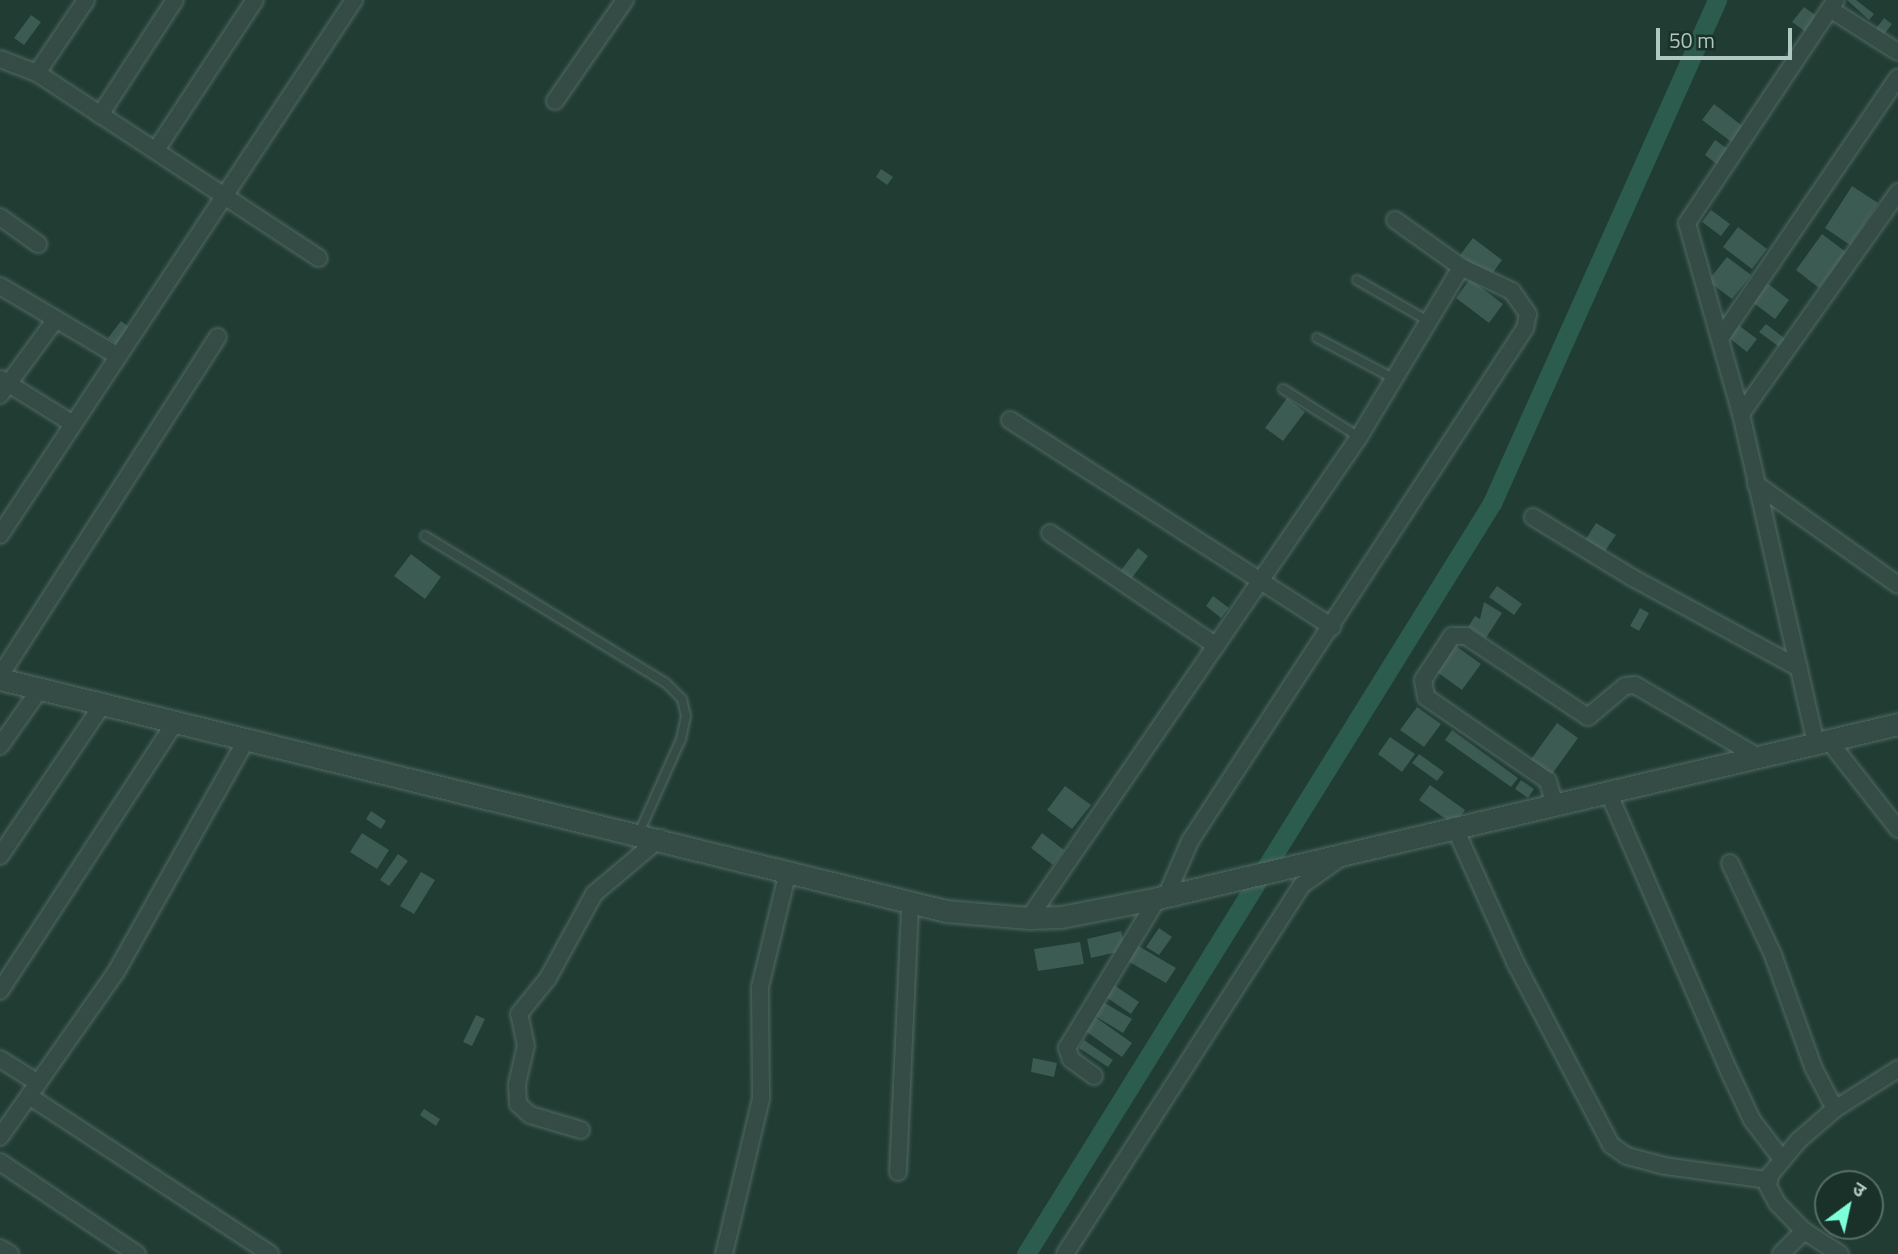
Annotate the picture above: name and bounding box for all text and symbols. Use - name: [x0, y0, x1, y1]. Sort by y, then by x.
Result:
- scale bar: [1660, 14, 1797, 58]
- text: 50 m: [1669, 24, 1715, 56]
- north arrow: [1814, 1170, 1884, 1240]
- text: उ: [1847, 1173, 1872, 1204]

